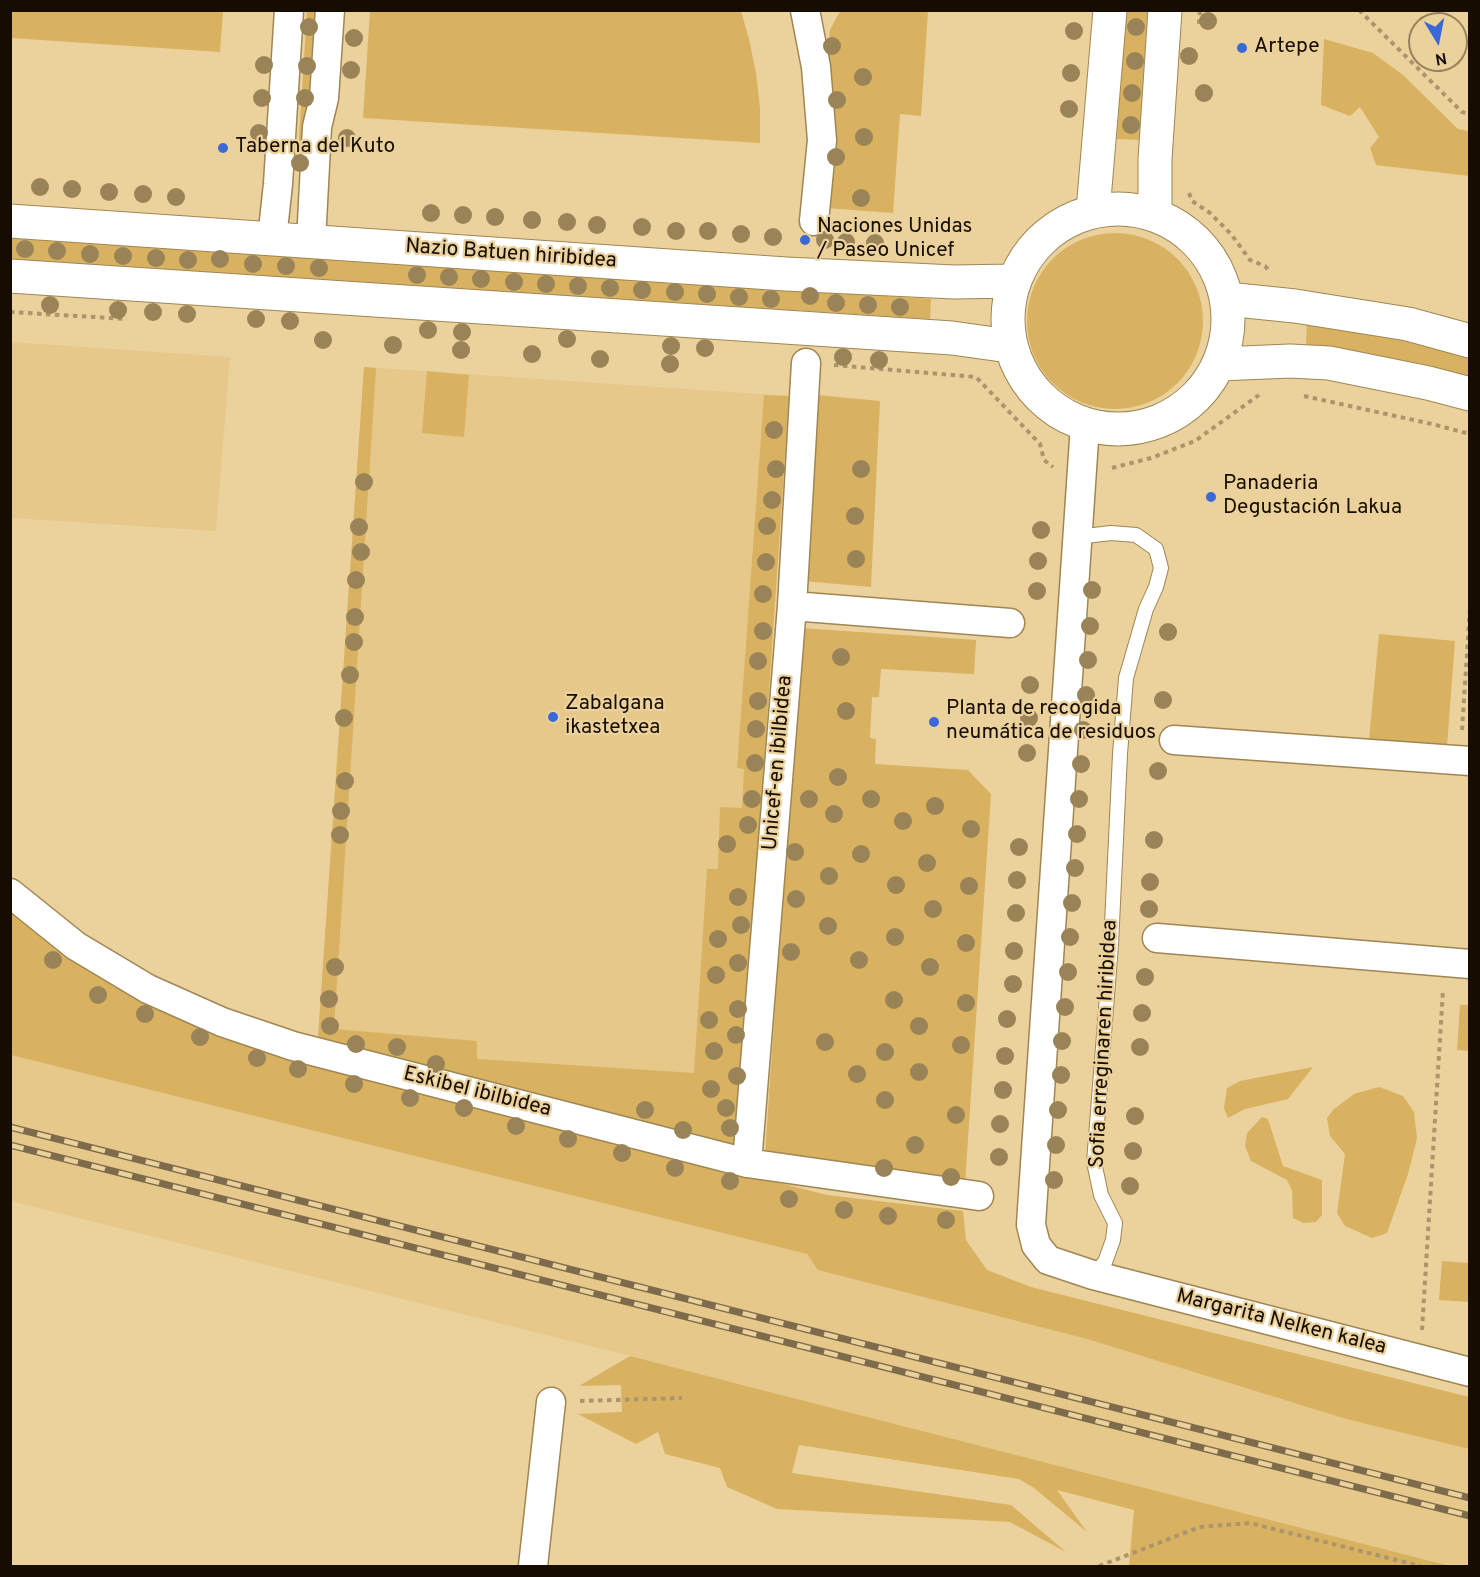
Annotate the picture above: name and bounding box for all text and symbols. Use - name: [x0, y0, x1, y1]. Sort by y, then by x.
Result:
- north arrow: [1408, 12, 1468, 72]
- place label: Artepe: [1254, 35, 1319, 61]
- marker: Artepe: [1235, 41, 1249, 55]
- text: N: [1433, 47, 1448, 69]
- place label: Taberna del Kuto: [235, 135, 395, 161]
- marker: Taberna del Kuto: [216, 141, 230, 155]
- place label: Naciones Unidas / Paseo Unicef: [817, 215, 972, 265]
- marker: Naciones Unidas / Paseo Unicef: [798, 233, 812, 247]
- street label: Nazio Batuen hiribidea: [405, 235, 617, 275]
- place label: Panaderia Degustación Lakua: [1223, 472, 1402, 522]
- marker: Panaderia Degustación Lakua: [1204, 490, 1218, 504]
- street label: Unicef-en ibilbidea: [759, 674, 799, 852]
- place label: Zabalgana ikastetxea: [565, 692, 665, 742]
- place label: Planta de recogida neumática de residuos: [946, 697, 1156, 747]
- marker: Zabalgana ikastetxea: [546, 710, 560, 724]
- marker: Planta de recogida neumática de residuos: [927, 715, 941, 729]
- street label: Sofia erreginaren hiribidea: [1086, 919, 1124, 1169]
- street label: Eskibel ibilbidea: [400, 1062, 554, 1124]
- street label: Margarita Nelken kalea: [1173, 1285, 1389, 1361]

